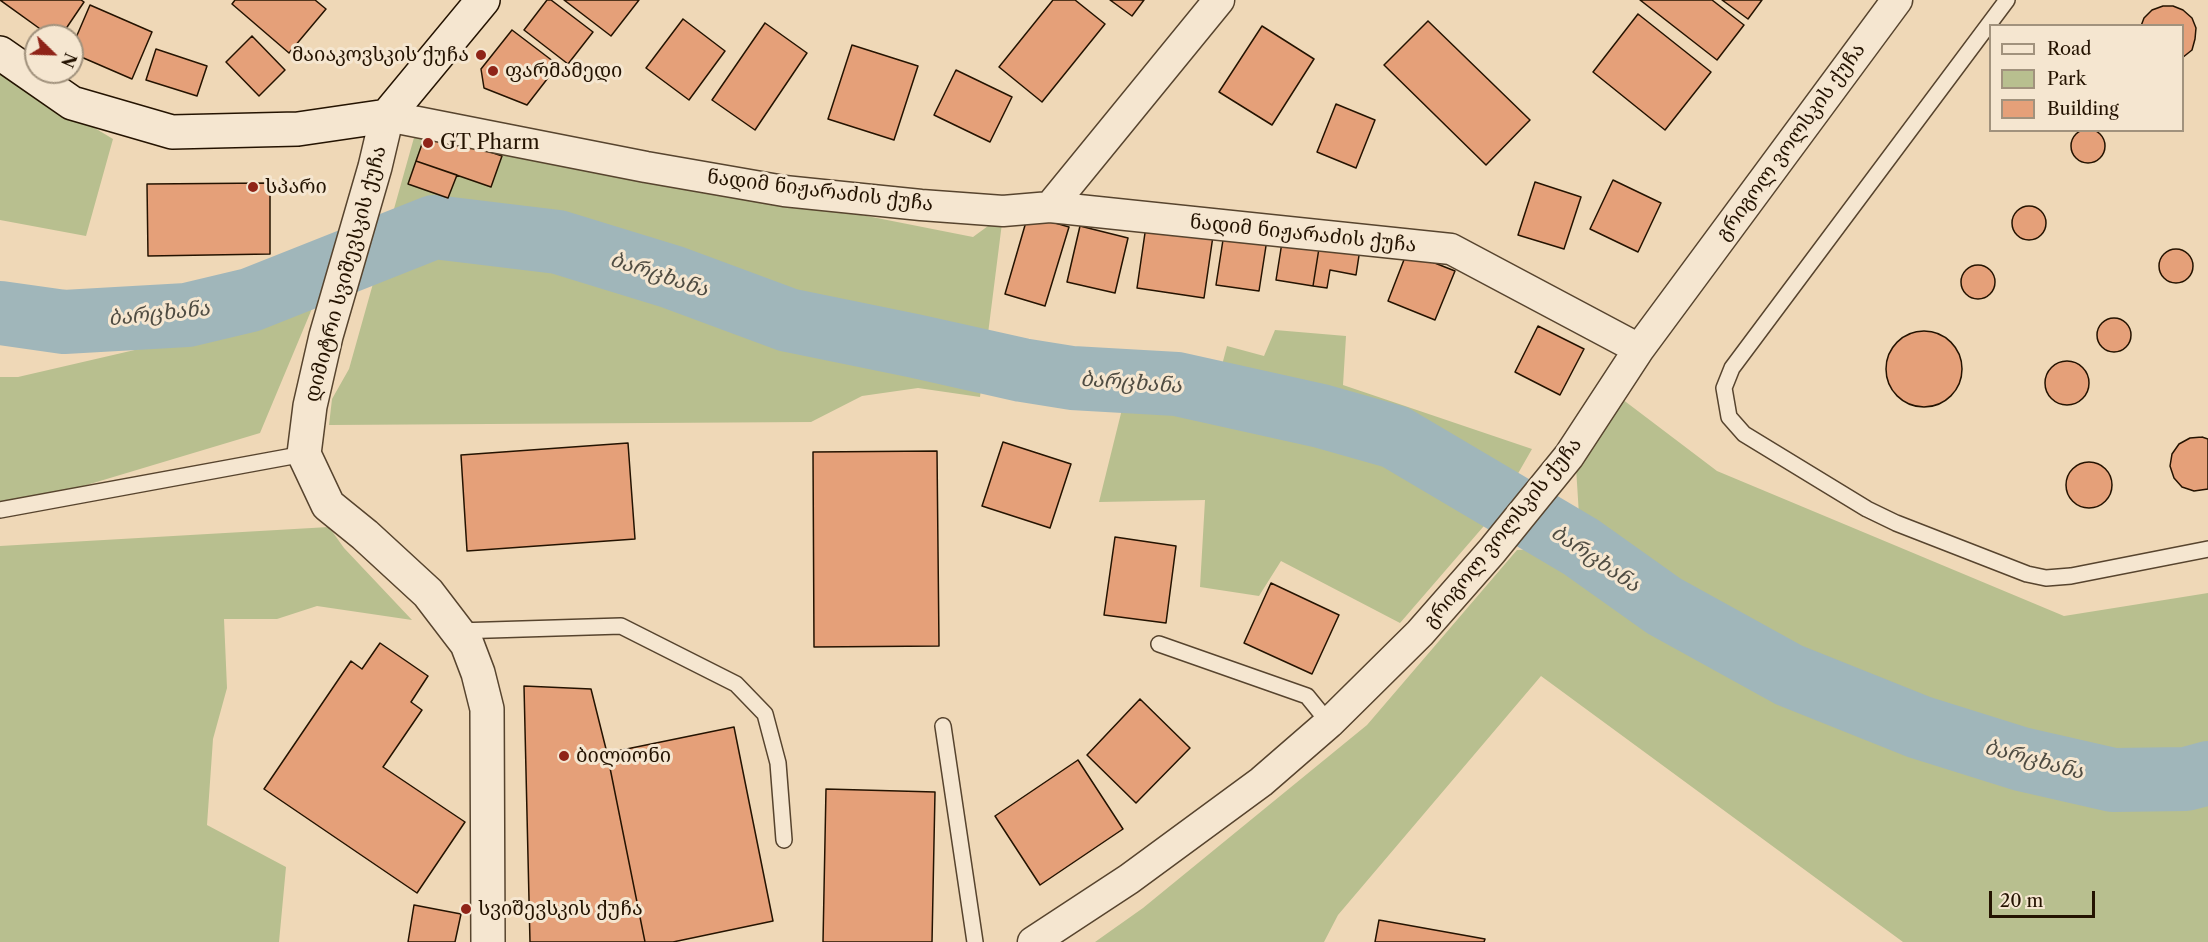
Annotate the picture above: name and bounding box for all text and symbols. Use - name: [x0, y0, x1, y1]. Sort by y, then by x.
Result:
- north arrow: [24, 24, 84, 84]
- legend: [1989, 24, 2184, 132]
- text: Road: [2047, 38, 2092, 60]
- street label: გრიგოლ ვოლსკის ქუჩა: [1711, 39, 1871, 245]
- place label: მაიაკოვსკის ქუჩა: [292, 43, 469, 67]
- marker: მაიაკოვსკის ქუჩა: [474, 48, 488, 62]
- text: N: [57, 50, 81, 71]
- place label: ფარმამედი: [505, 59, 622, 83]
- marker: ფარმამედი: [486, 64, 500, 78]
- text: Park: [2047, 68, 2086, 90]
- text: Building: [2047, 98, 2119, 120]
- place label: GT Pharm: [440, 131, 540, 155]
- marker: GT Pharm: [421, 136, 435, 150]
- street label: დიმიტრი სვიშევსკის ქუჩა: [300, 143, 392, 405]
- street label: ნადიმ ნიჟარაძის ქუჩა: [705, 165, 935, 217]
- place label: სპარი: [265, 175, 327, 199]
- marker: სპარი: [246, 180, 260, 194]
- street label: ნადიმ ნიჟარაძის ქუჩა: [1188, 210, 1418, 258]
- water label: ბარცხანა: [607, 247, 711, 303]
- water label: ბარცხანა: [107, 296, 211, 332]
- water label: ბარცხანა: [1079, 367, 1183, 399]
- street label: გრიგოლ ვოლსკის ქუჩა: [1419, 433, 1587, 633]
- water label: ბარცხანა: [1546, 520, 1644, 598]
- water label: ბარცხანა: [1982, 735, 2086, 785]
- place label: ბილიონი: [576, 744, 671, 768]
- marker: ბილიონი: [557, 749, 571, 763]
- scale bar: [1992, 879, 2098, 917]
- text: 20 m: [2000, 890, 2043, 912]
- place label: სვიშევსკის ქუჩა: [478, 897, 643, 921]
- marker: სვიშევსკის ქუჩა: [459, 902, 473, 916]

